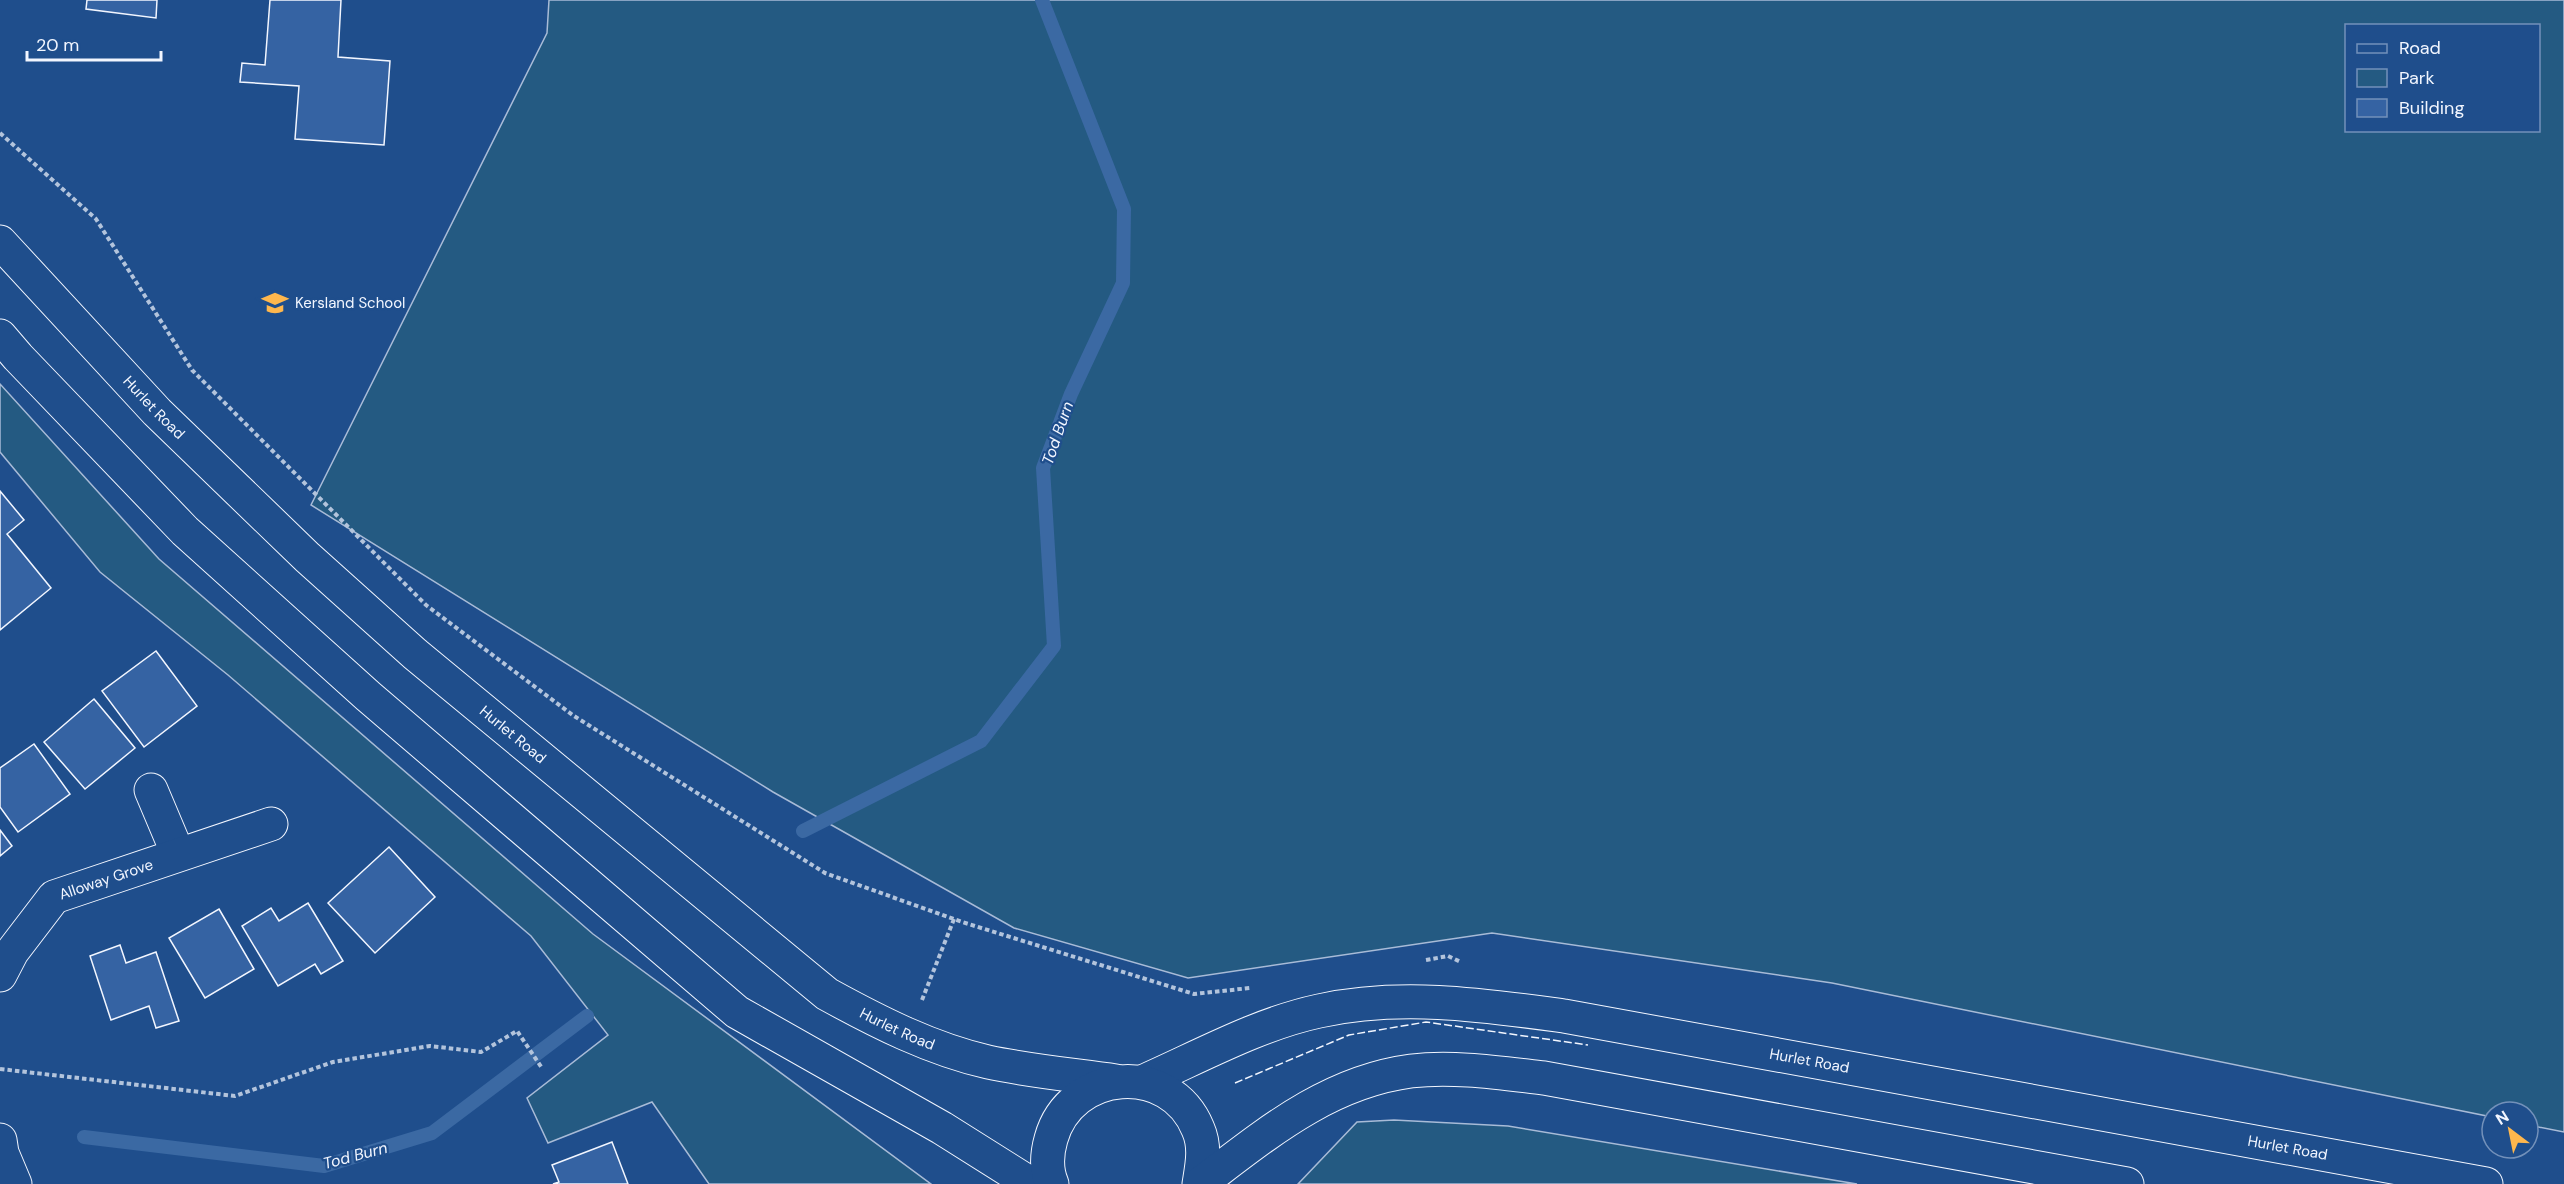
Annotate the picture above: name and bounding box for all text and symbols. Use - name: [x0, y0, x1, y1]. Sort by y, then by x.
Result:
- scale bar: [27, 24, 160, 62]
- legend: [2345, 24, 2540, 132]
- text: 20 m: [36, 33, 79, 57]
- text: Road: [2399, 36, 2441, 60]
- text: Park: [2399, 66, 2435, 90]
- text: Building: [2399, 96, 2464, 120]
- school or university icon: Kersland School: [260, 288, 290, 318]
- place label: Kersland School: [295, 293, 405, 313]
- street label: Hurlet Road: [119, 372, 189, 444]
- water label: Tod Burn: [1037, 399, 1078, 468]
- street label: Hurlet Road: [475, 701, 550, 768]
- street label: Alloway Grove: [56, 854, 156, 905]
- street label: Hurlet Road: [856, 1003, 938, 1055]
- street label: Hurlet Road: [1768, 1044, 1851, 1078]
- north arrow: [2480, 1100, 2540, 1160]
- text: N: [2492, 1106, 2513, 1130]
- street label: Hurlet Road: [2246, 1131, 2329, 1165]
- water label: Tod Burn: [321, 1137, 390, 1174]

